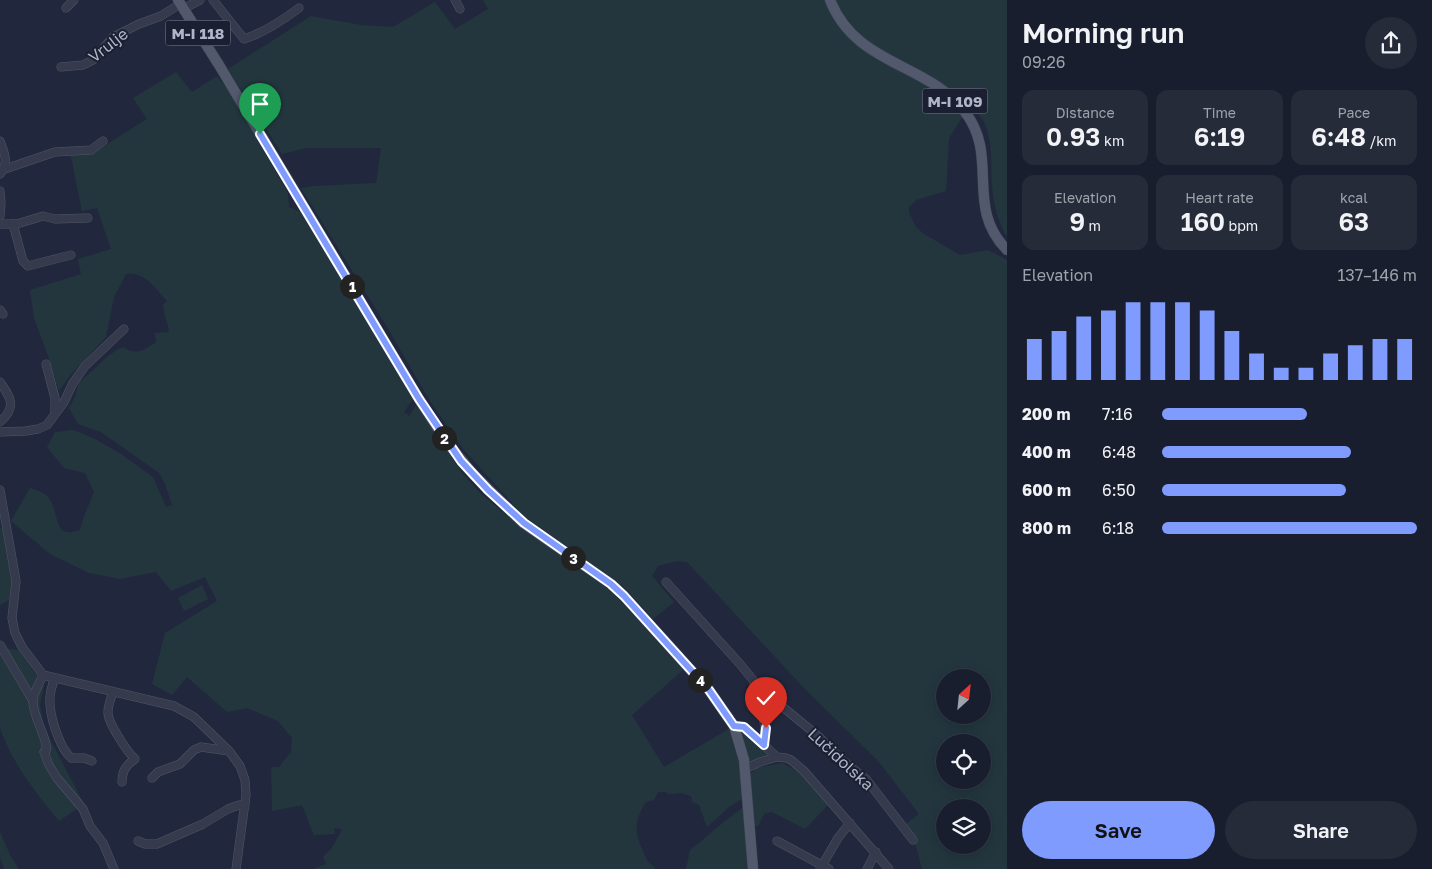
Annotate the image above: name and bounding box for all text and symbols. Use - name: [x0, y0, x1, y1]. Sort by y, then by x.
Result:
- text: Morning run: [1022, 16, 1185, 49]
- button: share: [1365, 17, 1417, 69]
- road number: M-I 118: [166, 20, 230, 46]
- street label: Vrulje: [84, 23, 132, 67]
- text: 09:26: [1022, 52, 1065, 72]
- pin: [239, 83, 281, 134]
- road number: M-I 109: [922, 88, 988, 114]
- icon: arrive: [246, 90, 274, 118]
- text: Distance: [1056, 104, 1115, 121]
- text: Time: [1203, 104, 1236, 121]
- text: Pace: [1337, 104, 1370, 121]
- text: 0.93: [1046, 121, 1100, 152]
- text: 6:19: [1194, 121, 1245, 152]
- text: 6:48: [1311, 121, 1366, 152]
- text: km: [1100, 132, 1124, 149]
- text: /km: [1366, 132, 1396, 149]
- text: Elevation: [1054, 189, 1116, 206]
- text: Heart rate: [1185, 189, 1254, 206]
- text: kcal: [1340, 189, 1368, 206]
- text: 9: [1069, 206, 1085, 237]
- text: 160: [1181, 206, 1225, 237]
- text: 63: [1338, 206, 1369, 237]
- text: m: [1085, 217, 1101, 234]
- text: bpm: [1225, 217, 1258, 234]
- text: Elevation: [1022, 265, 1093, 285]
- text: 137–146 m: [1338, 265, 1417, 285]
- pin: 1: [340, 274, 364, 298]
- text: 1: [349, 278, 356, 295]
- text: 200 m: [1022, 404, 1071, 424]
- text: 7:16: [1102, 404, 1133, 424]
- pin: 2: [432, 426, 456, 450]
- text: 2: [440, 430, 449, 447]
- text: 400 m: [1022, 442, 1071, 462]
- text: 6:48: [1102, 442, 1136, 462]
- text: 600 m: [1022, 480, 1071, 500]
- text: 6:50: [1102, 480, 1136, 500]
- text: 800 m: [1022, 518, 1071, 538]
- text: 6:18: [1102, 518, 1134, 538]
- pin: 3: [560, 546, 586, 570]
- text: 3: [569, 550, 578, 567]
- pin: 4: [688, 668, 712, 692]
- north arrow: [936, 669, 991, 724]
- map controls: [936, 669, 991, 854]
- text: 4: [696, 672, 705, 689]
- pin: [745, 677, 787, 728]
- icon: check: [752, 684, 780, 712]
- street label: Lučidolska: [804, 724, 878, 794]
- button: locate: [936, 734, 991, 789]
- button: layers: [936, 799, 991, 854]
- button: Save: [1022, 801, 1215, 859]
- button: Share: [1225, 801, 1417, 859]

